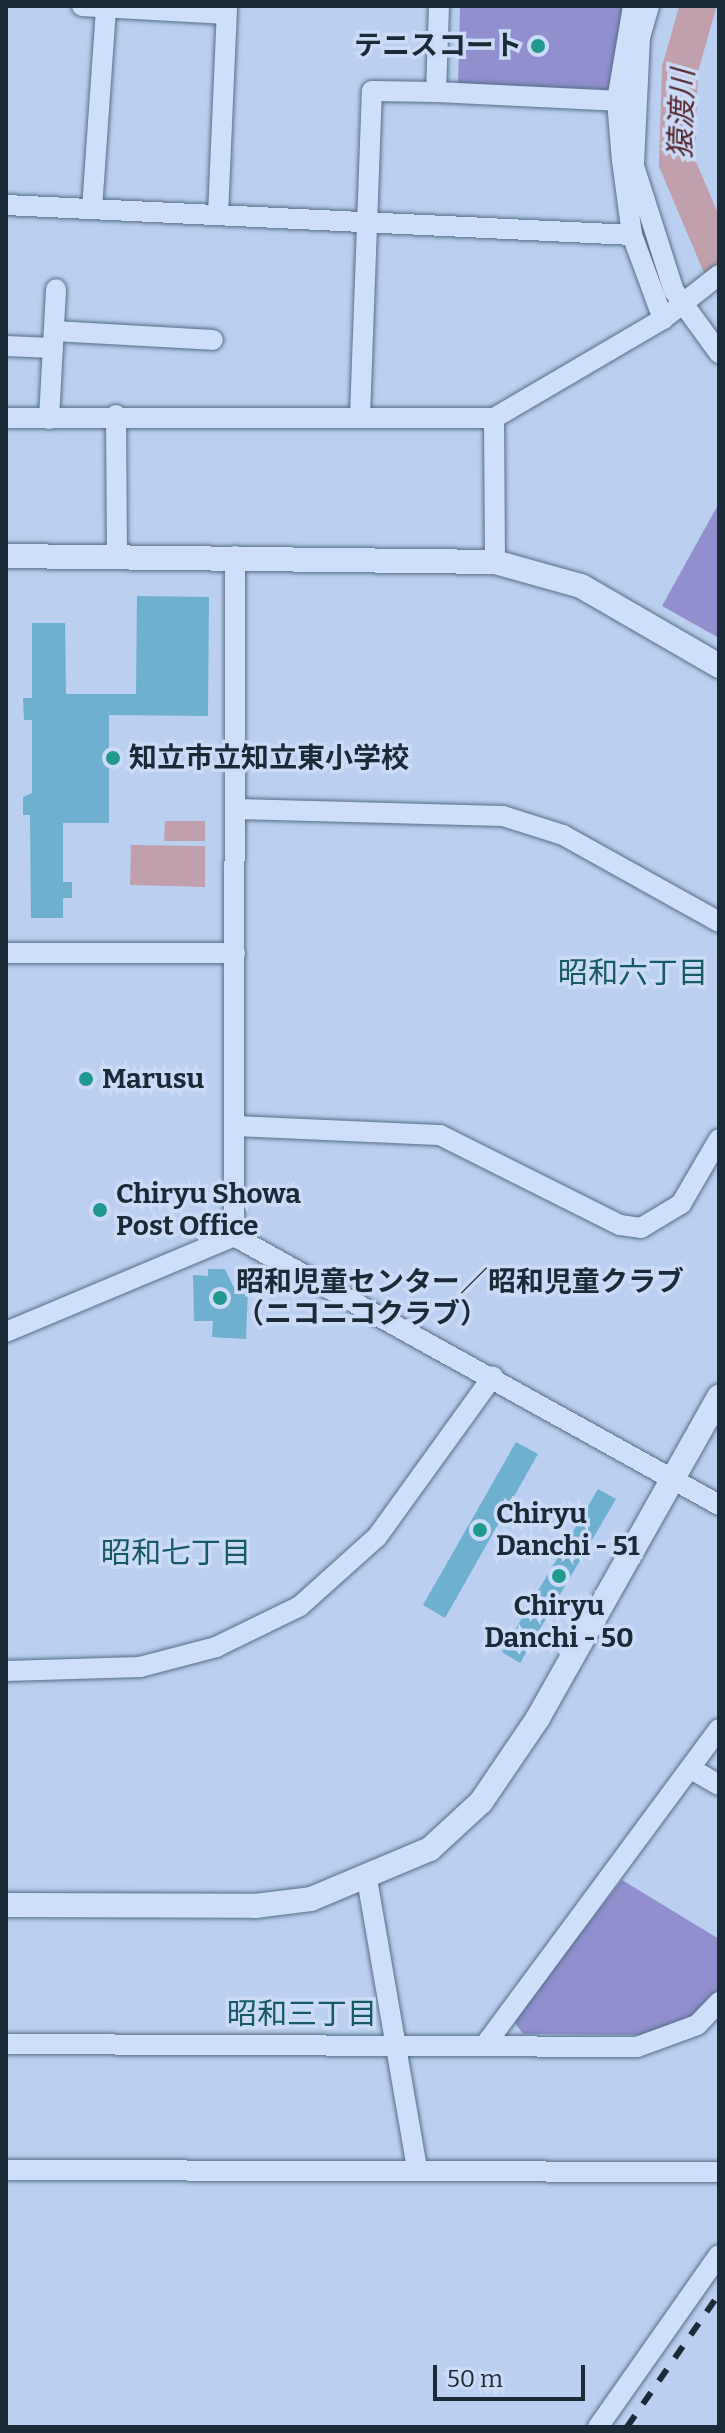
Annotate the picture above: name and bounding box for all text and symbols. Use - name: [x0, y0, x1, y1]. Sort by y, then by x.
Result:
- place label: テニスコート: [354, 29, 522, 63]
- marker: テニスコート: [529, 37, 547, 55]
- water label: 猿渡川: [662, 68, 702, 160]
- place label: 知立市立知立東小学校: [129, 741, 409, 775]
- marker: 知立市立知立東小学校: [104, 749, 122, 767]
- district label: 昭和六丁目: [558, 955, 708, 991]
- place label: Marusu: [102, 1062, 204, 1096]
- marker: Marusu: [77, 1070, 95, 1088]
- place label: Chiryu Showa Post Office: [116, 1177, 301, 1243]
- marker: Chiryu Showa Post Office: [91, 1201, 109, 1219]
- place label: 昭和児童センター／昭和児童クラブ （ニコニコクラブ）: [236, 1265, 684, 1331]
- marker: 昭和児童センター／昭和児童クラブ （ニコニコクラブ）: [211, 1289, 229, 1307]
- place label: Chiryu Danchi - 51: [496, 1497, 640, 1563]
- marker: Chiryu Danchi - 51: [471, 1521, 489, 1539]
- district label: 昭和七丁目: [101, 1535, 251, 1571]
- marker: Chiryu Danchi - 50: [550, 1567, 568, 1585]
- place label: Chiryu Danchi - 50: [484, 1589, 634, 1655]
- district label: 昭和三丁目: [227, 1996, 377, 2032]
- scale bar: [437, 2349, 589, 2399]
- text: 50 m: [447, 2365, 503, 2393]

